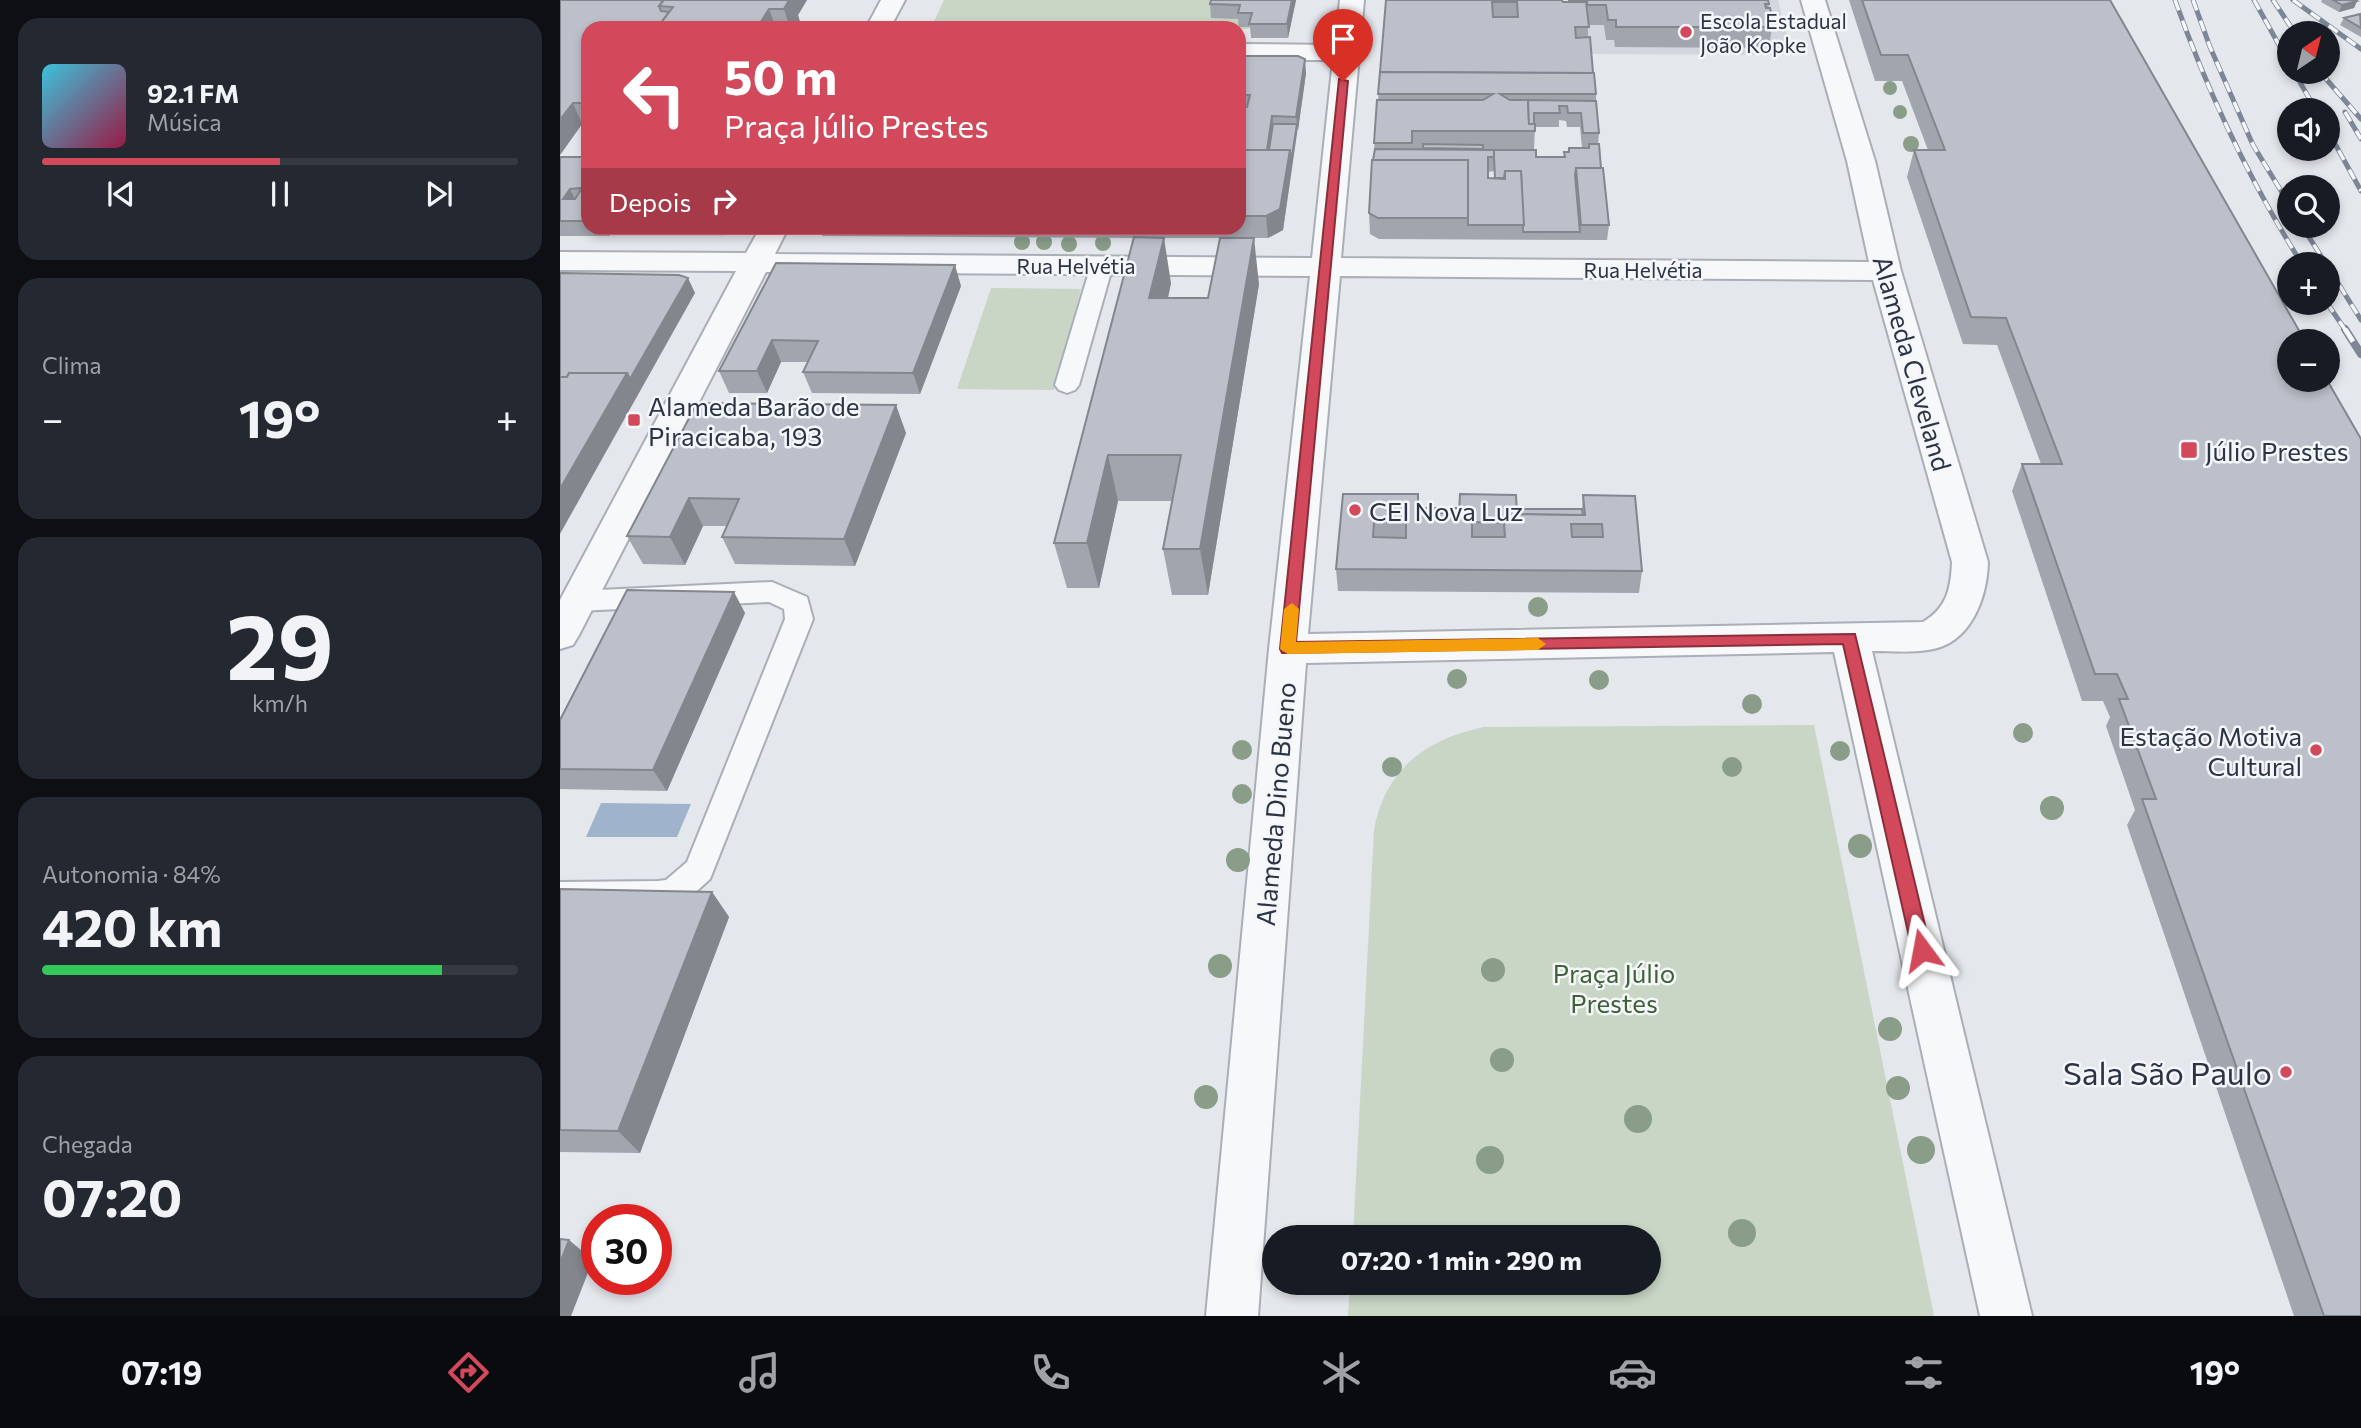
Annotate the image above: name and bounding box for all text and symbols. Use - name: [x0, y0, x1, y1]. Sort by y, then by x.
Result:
- place label: Escola Estadual João Kopke: [1700, 8, 1847, 57]
- pin: [1313, 9, 1373, 81]
- icon: arrive: [1324, 20, 1362, 58]
- north arrow: [2277, 21, 2340, 84]
- map controls: [2277, 21, 2340, 392]
- marker: Escola Estadual João Kopke: [1678, 24, 1694, 40]
- text: 50 m: [724, 45, 837, 105]
- icon: left: [609, 49, 700, 140]
- text: 92.1 FM: [147, 77, 239, 108]
- button: sound: [2277, 98, 2340, 161]
- text: Praça Júlio Prestes: [724, 105, 989, 145]
- text: Música: [147, 108, 222, 136]
- icon: previous: [102, 175, 140, 213]
- icon: pause: [261, 175, 299, 213]
- icon: next: [420, 175, 458, 213]
- button: search: [2277, 175, 2340, 238]
- icon: right: [705, 182, 743, 220]
- text: Depois: [609, 186, 691, 217]
- street label: Alameda Cleveland: [1867, 252, 1959, 474]
- button: +: [2277, 252, 2340, 315]
- street label: Rua Helvétia: [1016, 253, 1136, 278]
- street label: Rua Helvétia: [1583, 257, 1703, 282]
- button: −: [2277, 329, 2340, 392]
- text: Clima: [42, 351, 102, 379]
- text: 19°: [239, 385, 320, 449]
- place label: Alameda Barão de Piracicaba, 193: [648, 390, 859, 451]
- text: −: [42, 394, 64, 441]
- text: +: [496, 394, 518, 441]
- marker: Alameda Barão de Piracicaba, 193: [626, 412, 642, 428]
- place label: Júlio Prestes: [2205, 435, 2349, 466]
- marker: Júlio Prestes: [2179, 440, 2199, 460]
- place label: CEI Nova Luz: [1369, 495, 1523, 526]
- marker: CEI Nova Luz: [1347, 502, 1363, 518]
- text: 29: [226, 587, 334, 699]
- street label: Alameda Dino Bueno: [1249, 681, 1301, 927]
- text: km/h: [252, 689, 308, 717]
- place label: Estação Motiva Cultural: [2120, 720, 2302, 781]
- marker: Estação Motiva Cultural: [2308, 742, 2324, 758]
- text: Autonomia · 84%: [42, 860, 221, 888]
- text: 420 km: [42, 894, 222, 958]
- position arrow: [1885, 913, 1959, 987]
- park label: Praça Júlio Prestes: [1553, 957, 1675, 1018]
- place label: Sala São Paulo: [2063, 1052, 2272, 1092]
- marker: Sala São Paulo: [2278, 1064, 2294, 1080]
- text: Chegada: [42, 1130, 133, 1158]
- text: 07:20: [42, 1164, 182, 1228]
- speed limit sign: 30: [581, 1204, 672, 1295]
- text: 07:20 · 1 min · 290 m: [1341, 1244, 1582, 1275]
- icon: directions: [444, 1348, 493, 1397]
- icon: music: [735, 1348, 784, 1397]
- icon: phone: [1026, 1348, 1075, 1397]
- icon: climate: [1317, 1348, 1366, 1397]
- icon: car: [1608, 1348, 1657, 1397]
- icon: filters: [1899, 1348, 1948, 1397]
- text: 07:19: [121, 1352, 202, 1392]
- text: 19°: [2190, 1352, 2240, 1392]

